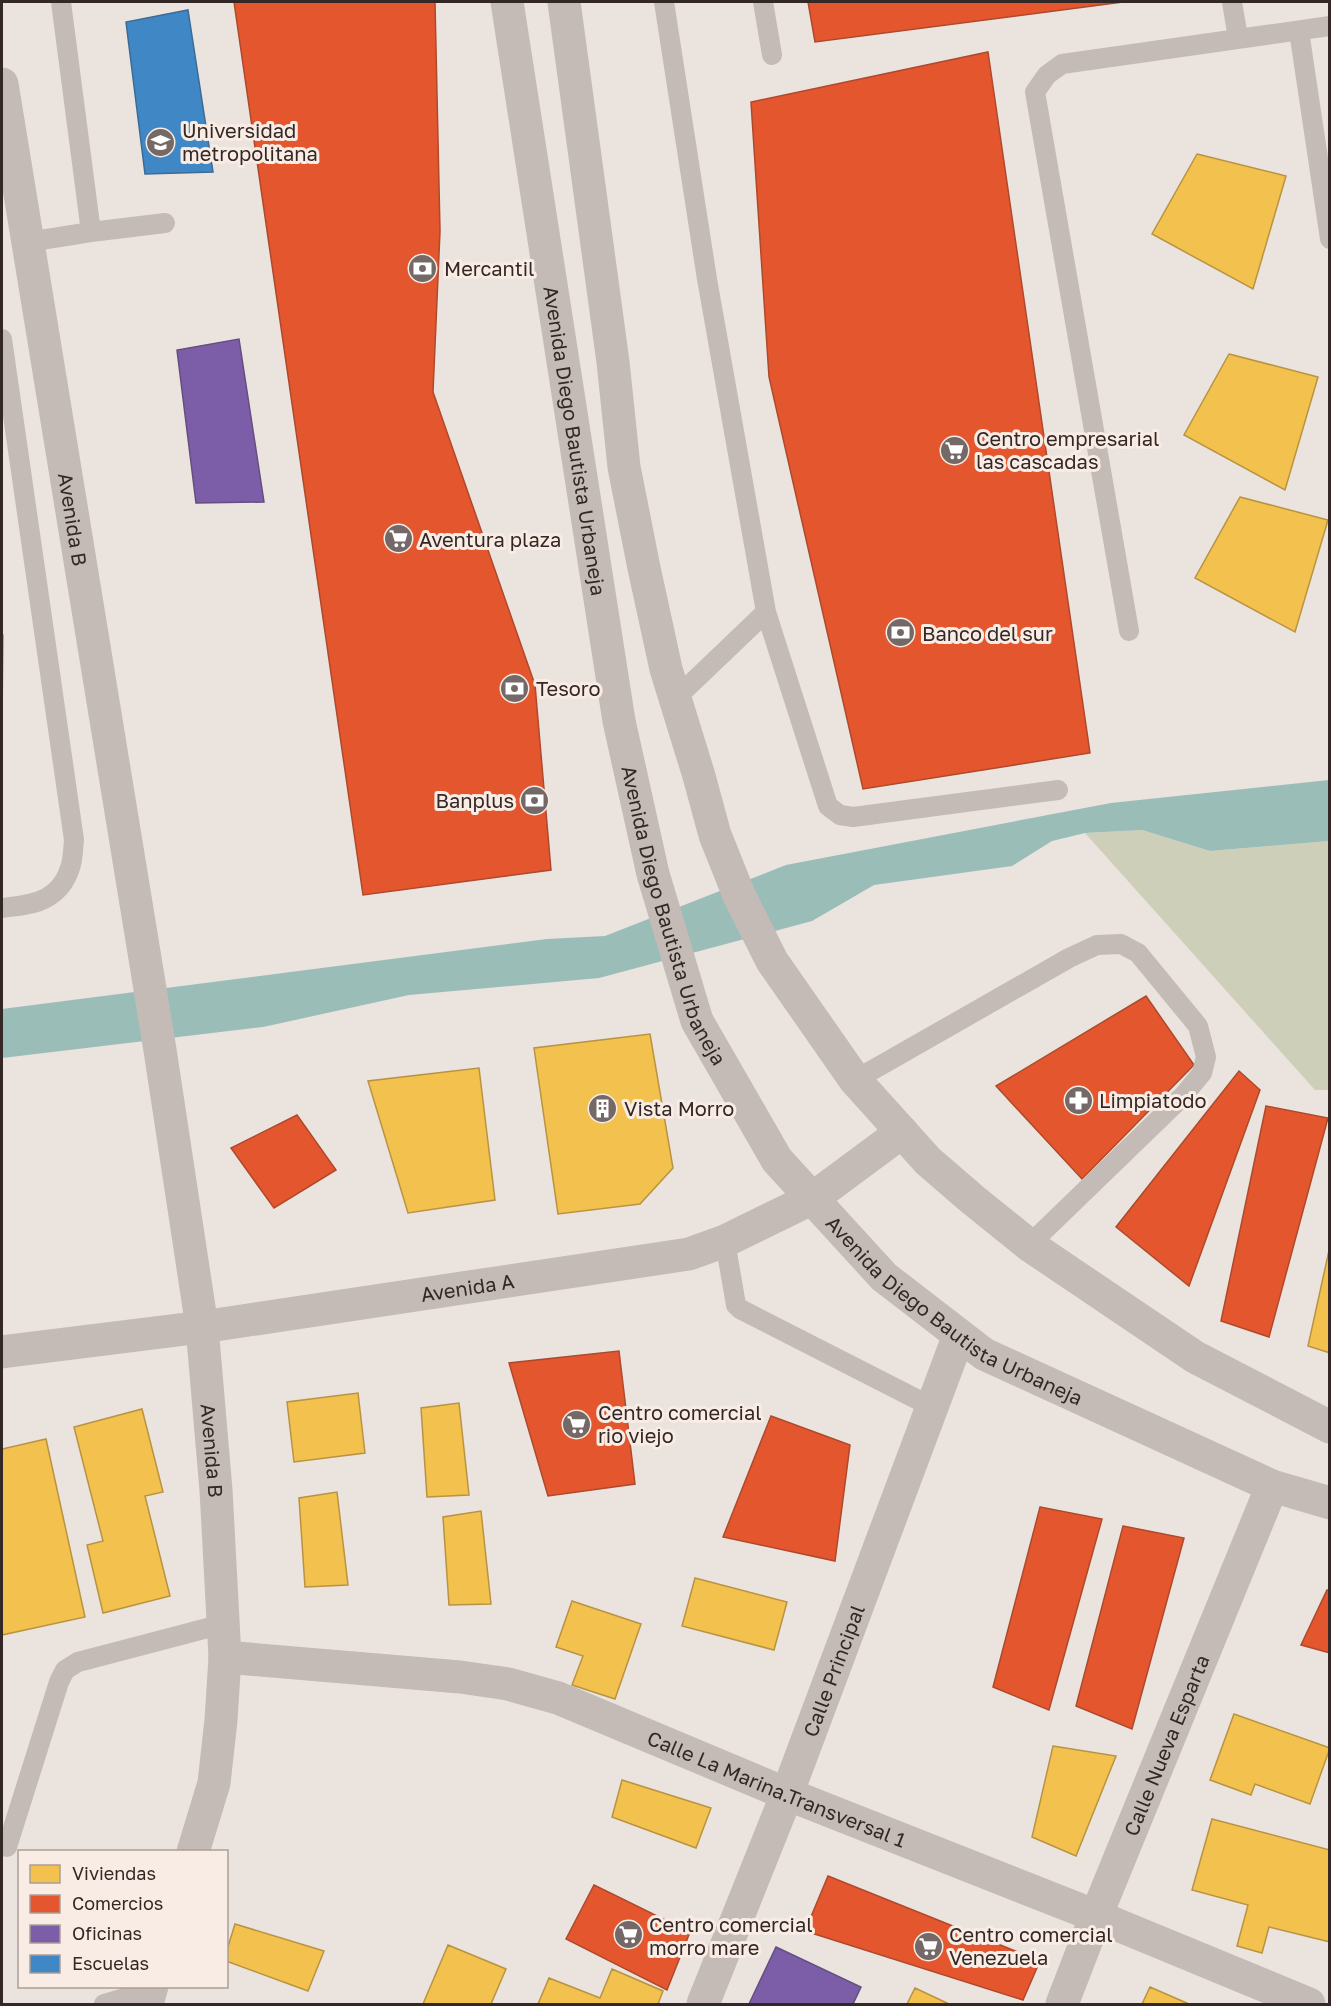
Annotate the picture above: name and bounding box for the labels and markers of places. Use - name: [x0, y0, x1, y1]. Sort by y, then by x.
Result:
- place label: Universidad metropolitana: [182, 118, 318, 165]
- school or university icon: Universidad metropolitana: [145, 126, 177, 158]
- bank icon: Mercantil: [407, 252, 439, 284]
- place label: Mercantil: [444, 256, 534, 280]
- place label: Centro empresarial las cascadas: [976, 426, 1159, 473]
- supermarket icon: Centro empresarial las cascadas: [939, 434, 971, 466]
- supermarket icon: Aventura plaza: [382, 523, 414, 555]
- place label: Aventura plaza: [419, 527, 561, 551]
- bank icon: Banco del sur: [885, 617, 917, 649]
- place label: Banco del sur: [922, 621, 1053, 645]
- bank icon: Tesoro: [499, 672, 531, 704]
- place label: Tesoro: [536, 676, 600, 700]
- bank icon: Banplus: [519, 784, 551, 816]
- place label: Banplus: [436, 788, 514, 812]
- pharmacy icon: Limpiatodo: [1062, 1084, 1094, 1116]
- place label: Limpiatodo: [1099, 1088, 1207, 1112]
- building icon: Vista Morro: [587, 1092, 619, 1124]
- place label: Vista Morro: [624, 1096, 734, 1120]
- place label: Centro comercial rio viejo: [598, 1400, 762, 1447]
- supermarket icon: Centro comercial rio viejo: [561, 1408, 593, 1440]
- place label: Centro comercial morro mare: [649, 1912, 813, 1959]
- supermarket icon: Centro comercial morro mare: [612, 1919, 644, 1951]
- place label: Centro comercial Venezuela: [949, 1922, 1113, 1969]
- supermarket icon: Centro comercial Venezuela: [912, 1930, 944, 1962]

